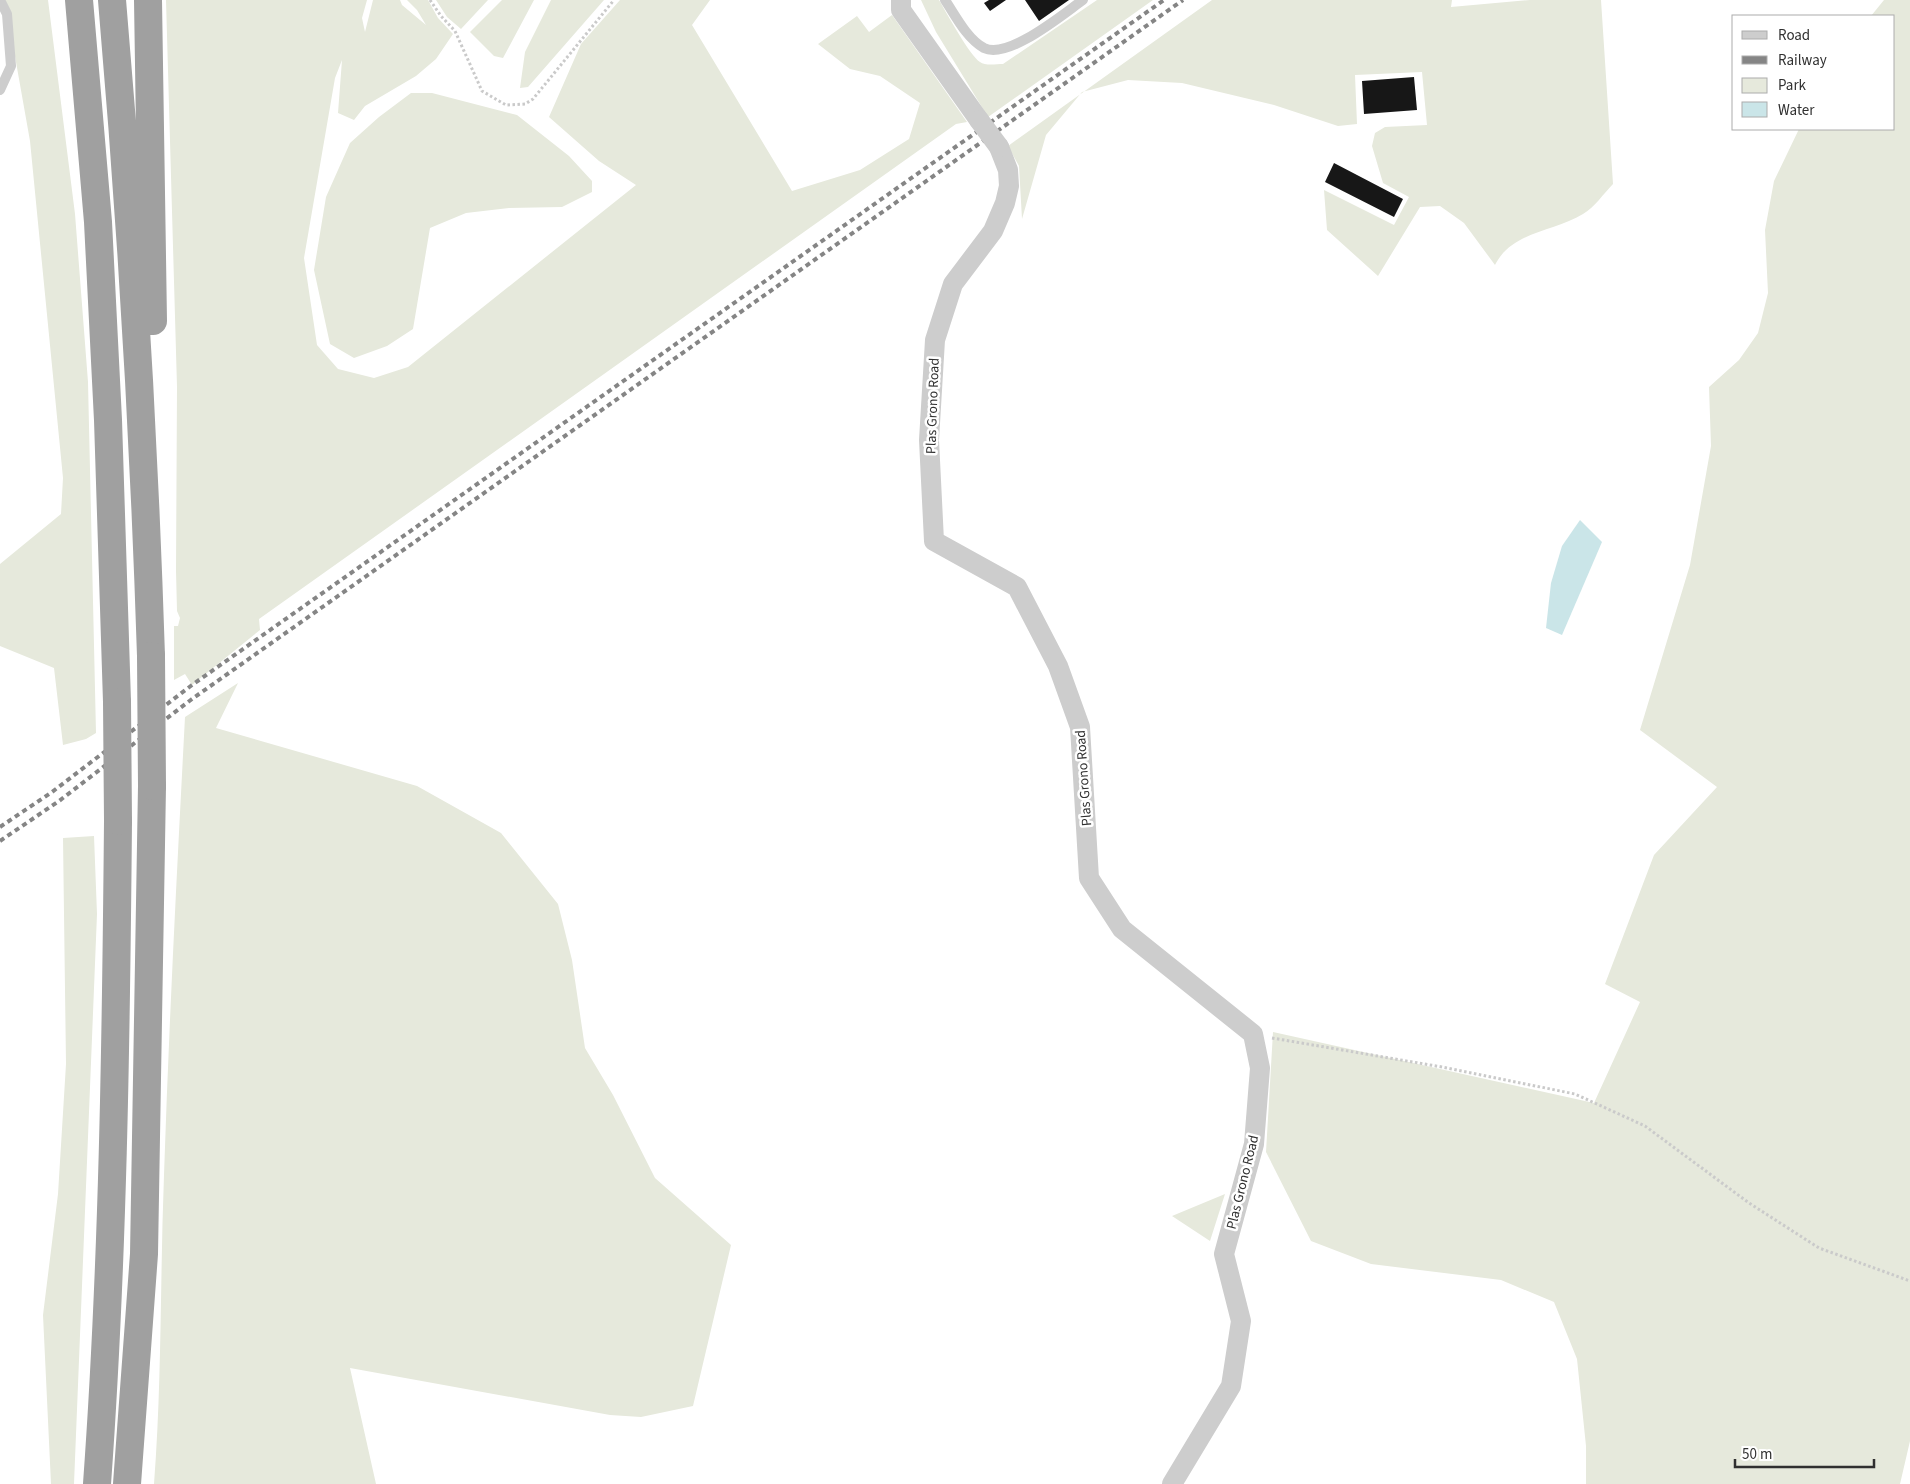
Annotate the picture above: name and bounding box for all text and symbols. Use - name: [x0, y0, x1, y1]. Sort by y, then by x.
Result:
- legend: [1732, 15, 1895, 130]
- text: Road: [1778, 25, 1810, 46]
- text: Railway: [1778, 50, 1827, 71]
- text: Park: [1778, 75, 1807, 96]
- text: Water: [1778, 100, 1815, 121]
- street label: Plas Grono Road: [921, 358, 945, 454]
- street label: Plas Grono Road: [1071, 729, 1097, 827]
- street label: Plas Grono Road: [1222, 1133, 1264, 1231]
- scale bar: [1735, 1436, 1874, 1468]
- text: 50 m: [1742, 1444, 1772, 1465]

